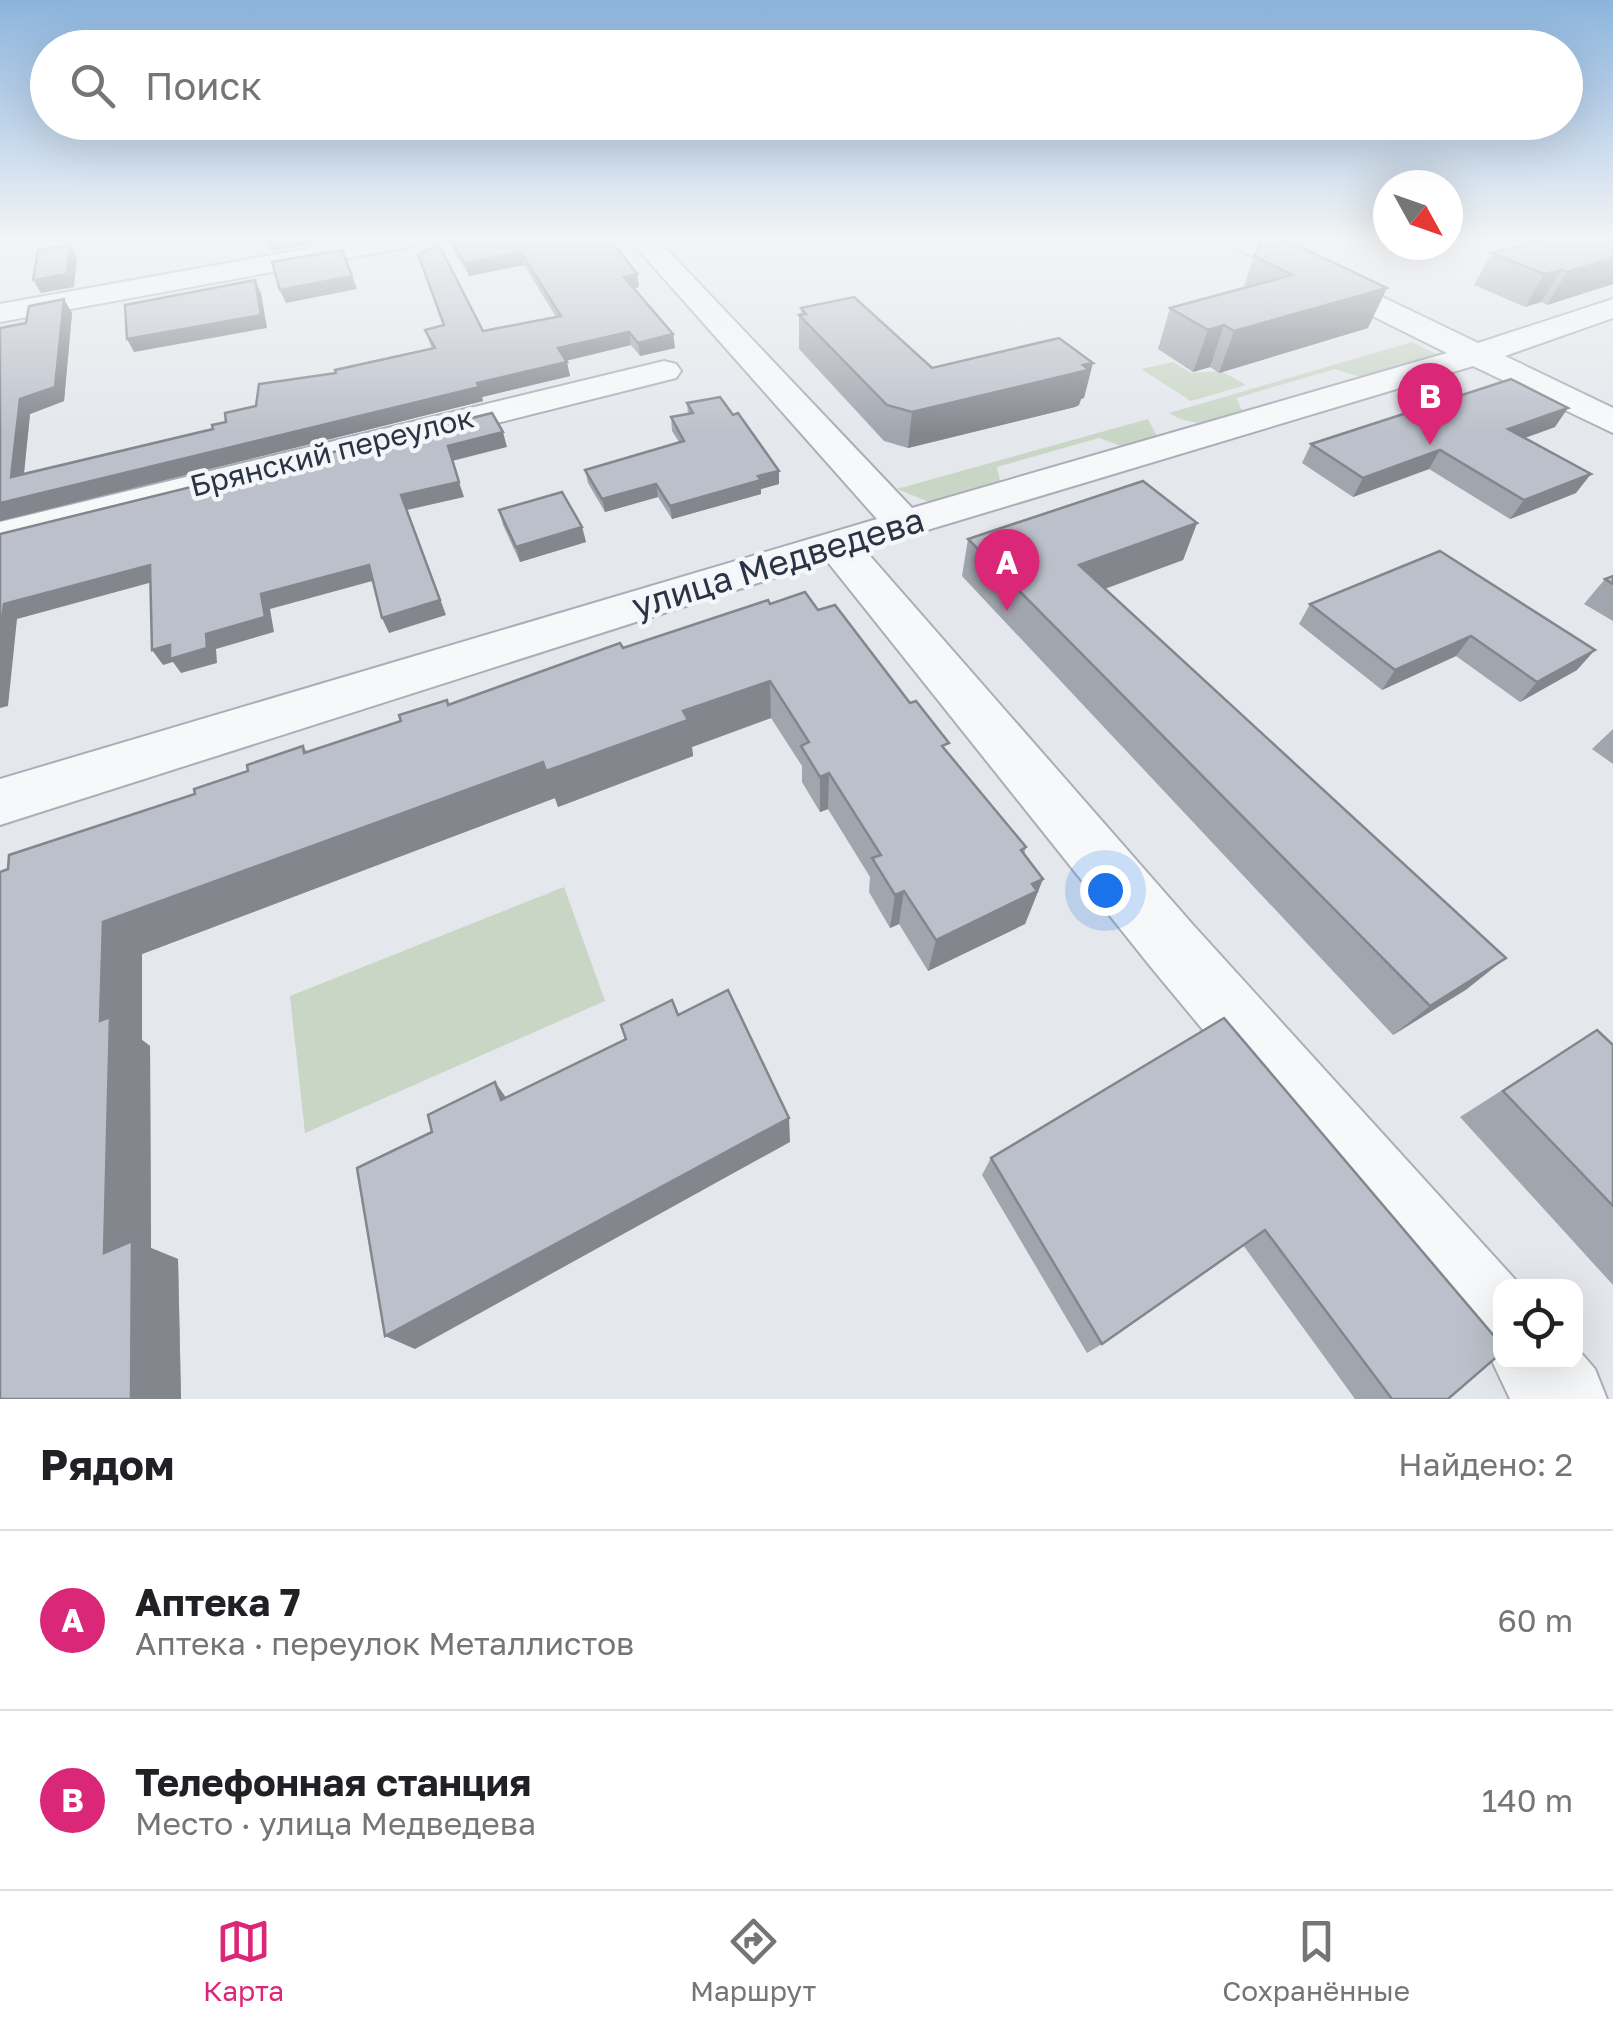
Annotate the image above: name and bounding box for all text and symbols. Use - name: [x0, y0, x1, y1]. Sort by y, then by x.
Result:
- search box: [30, 30, 1583, 140]
- icon: search: [65, 58, 120, 113]
- text: Поиск: [145, 63, 262, 108]
- north arrow: [1373, 170, 1463, 260]
- pin: B: [1398, 362, 1462, 445]
- street label: Брянский переулок: [186, 398, 477, 504]
- street label: улица Медведева: [627, 498, 929, 626]
- pin: A: [974, 528, 1040, 611]
- your location: [1080, 865, 1131, 916]
- map controls: [1493, 1279, 1583, 1369]
- button: locate: [1493, 1279, 1583, 1369]
- text: Рядом: [40, 1439, 174, 1489]
- text: Найдено: 2: [1398, 1445, 1573, 1483]
- text: Аптека 7: [135, 1579, 301, 1624]
- text: A: [61, 1601, 84, 1639]
- text: 60 m: [1497, 1601, 1573, 1639]
- text: Аптека · переулок Металлистов: [135, 1624, 634, 1662]
- text: Телефонная станция: [135, 1759, 531, 1804]
- text: B: [61, 1781, 84, 1819]
- text: 140 m: [1482, 1781, 1573, 1819]
- text: Место · улица Медведева: [135, 1804, 536, 1842]
- tab: Карта: [203, 1914, 284, 2007]
- tab: Маршрут: [690, 1914, 816, 2007]
- tab: Сохранённые: [1222, 1914, 1410, 2007]

